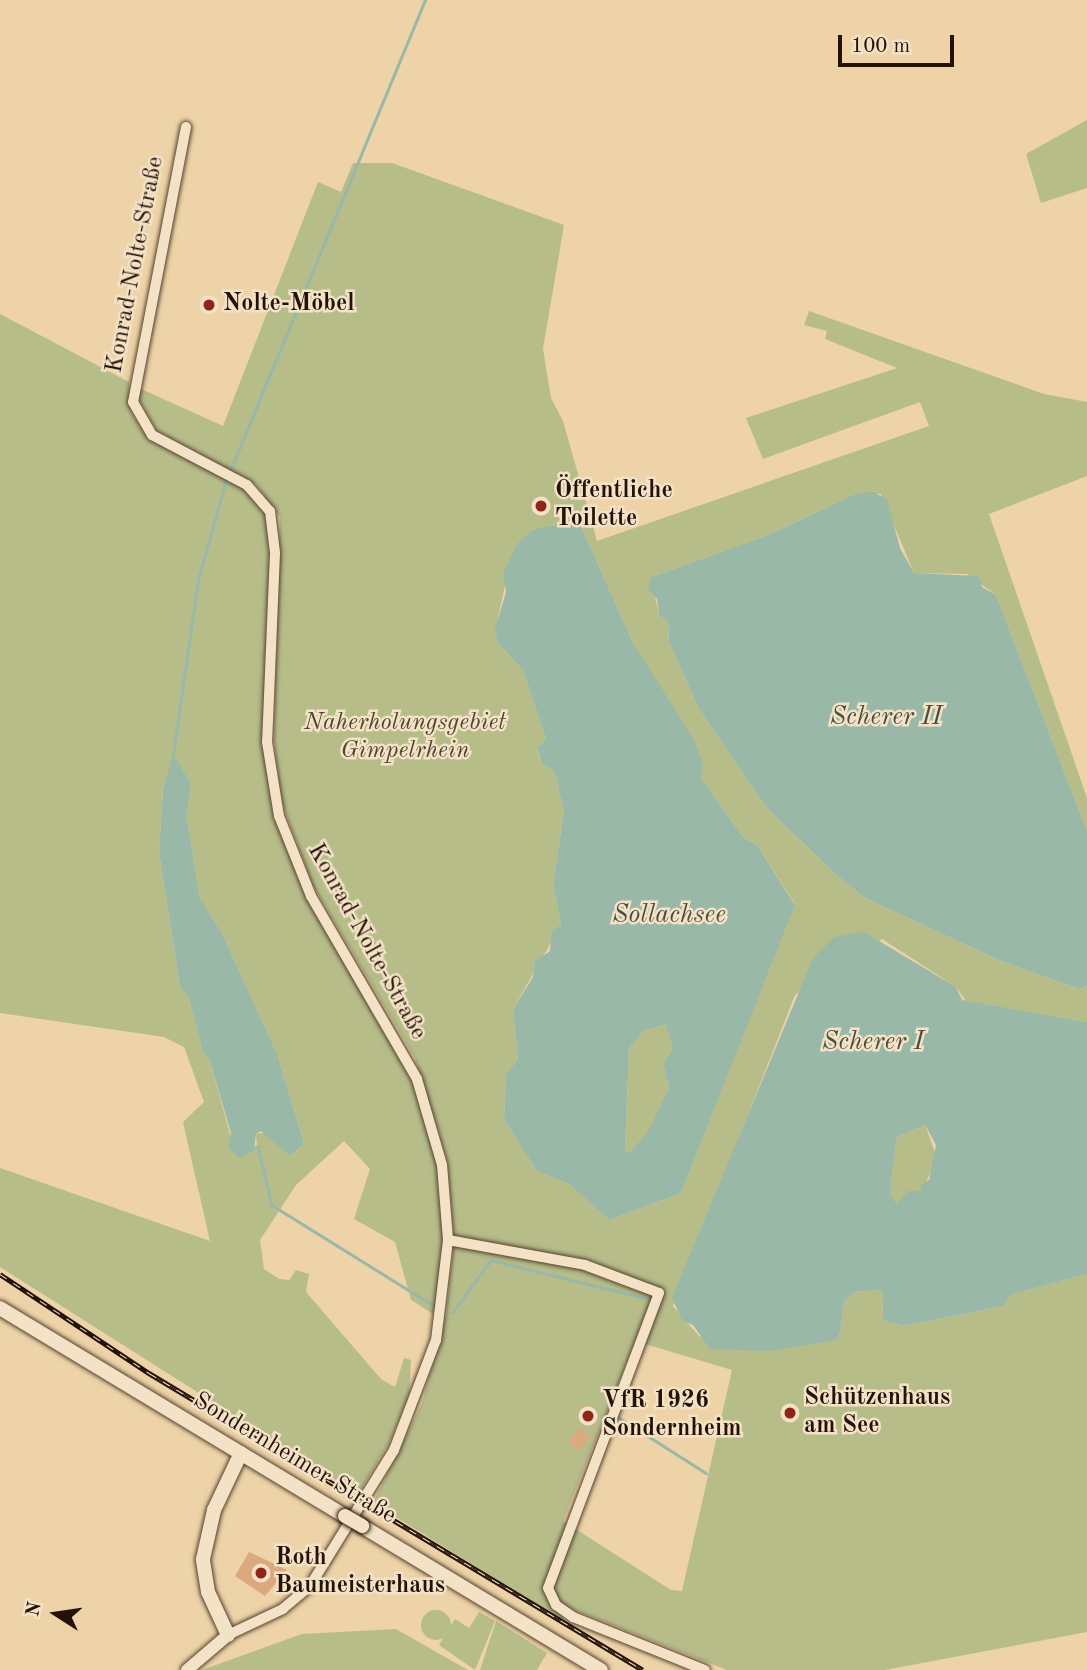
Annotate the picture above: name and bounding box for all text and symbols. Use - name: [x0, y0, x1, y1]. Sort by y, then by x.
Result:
- scale bar: [842, 21, 958, 65]
- text: 100 m: [851, 36, 910, 57]
- street label: Konrad-Nolte-Straße: [101, 154, 171, 376]
- place label: Nolte-Möbel: [223, 291, 355, 319]
- marker: Nolte-Möbel: [201, 297, 217, 313]
- place label: Öffentliche Toilette: [555, 478, 673, 534]
- marker: Öffentliche Toilette: [533, 498, 549, 514]
- water label: Scherer II: [830, 702, 942, 734]
- park label: Naherholungsgebiet Gimpelrhein: [304, 710, 506, 766]
- street label: Konrad-Nolte-Straße: [300, 839, 432, 1045]
- water label: Sollachsee: [612, 900, 726, 932]
- water label: Scherer I: [822, 1027, 924, 1059]
- place label: Schützenhaus am See: [804, 1385, 950, 1441]
- street label: Sondernheimer Straße: [187, 1387, 401, 1531]
- place label: VfR 1926 Sondernheim: [602, 1388, 741, 1444]
- marker: Schützenhaus am See: [782, 1405, 798, 1421]
- marker: VfR 1926 Sondernheim: [580, 1408, 596, 1424]
- place label: Roth Baumeisterhaus: [275, 1545, 445, 1601]
- marker: Roth Baumeisterhaus: [253, 1565, 269, 1581]
- north arrow: [21, 1579, 91, 1649]
- text: N: [24, 1600, 46, 1619]

